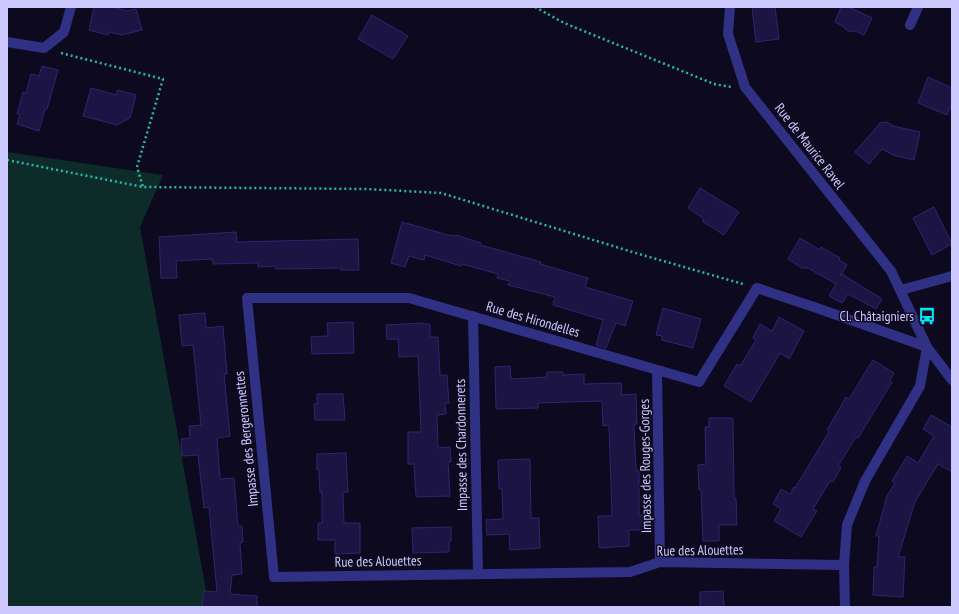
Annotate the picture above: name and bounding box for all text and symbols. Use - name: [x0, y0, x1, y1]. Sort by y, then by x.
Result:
- street label: Rue de Maurice Ravel: [771, 99, 850, 193]
- street label: Rue des Hirondelles: [484, 297, 582, 341]
- bus stop icon: Cl. Châtaigniers: [917, 306, 937, 326]
- place label: Cl. Châtaigniers: [840, 307, 914, 325]
- street label: Impasse des Bergeronnettes: [230, 370, 262, 508]
- street label: Impasse des Chardonnerets: [451, 378, 471, 511]
- street label: Impasse des Rouges-Gorges: [635, 399, 655, 533]
- street label: Rue des Alouettes: [657, 540, 744, 560]
- street label: Rue des Alouettes: [335, 551, 422, 571]

